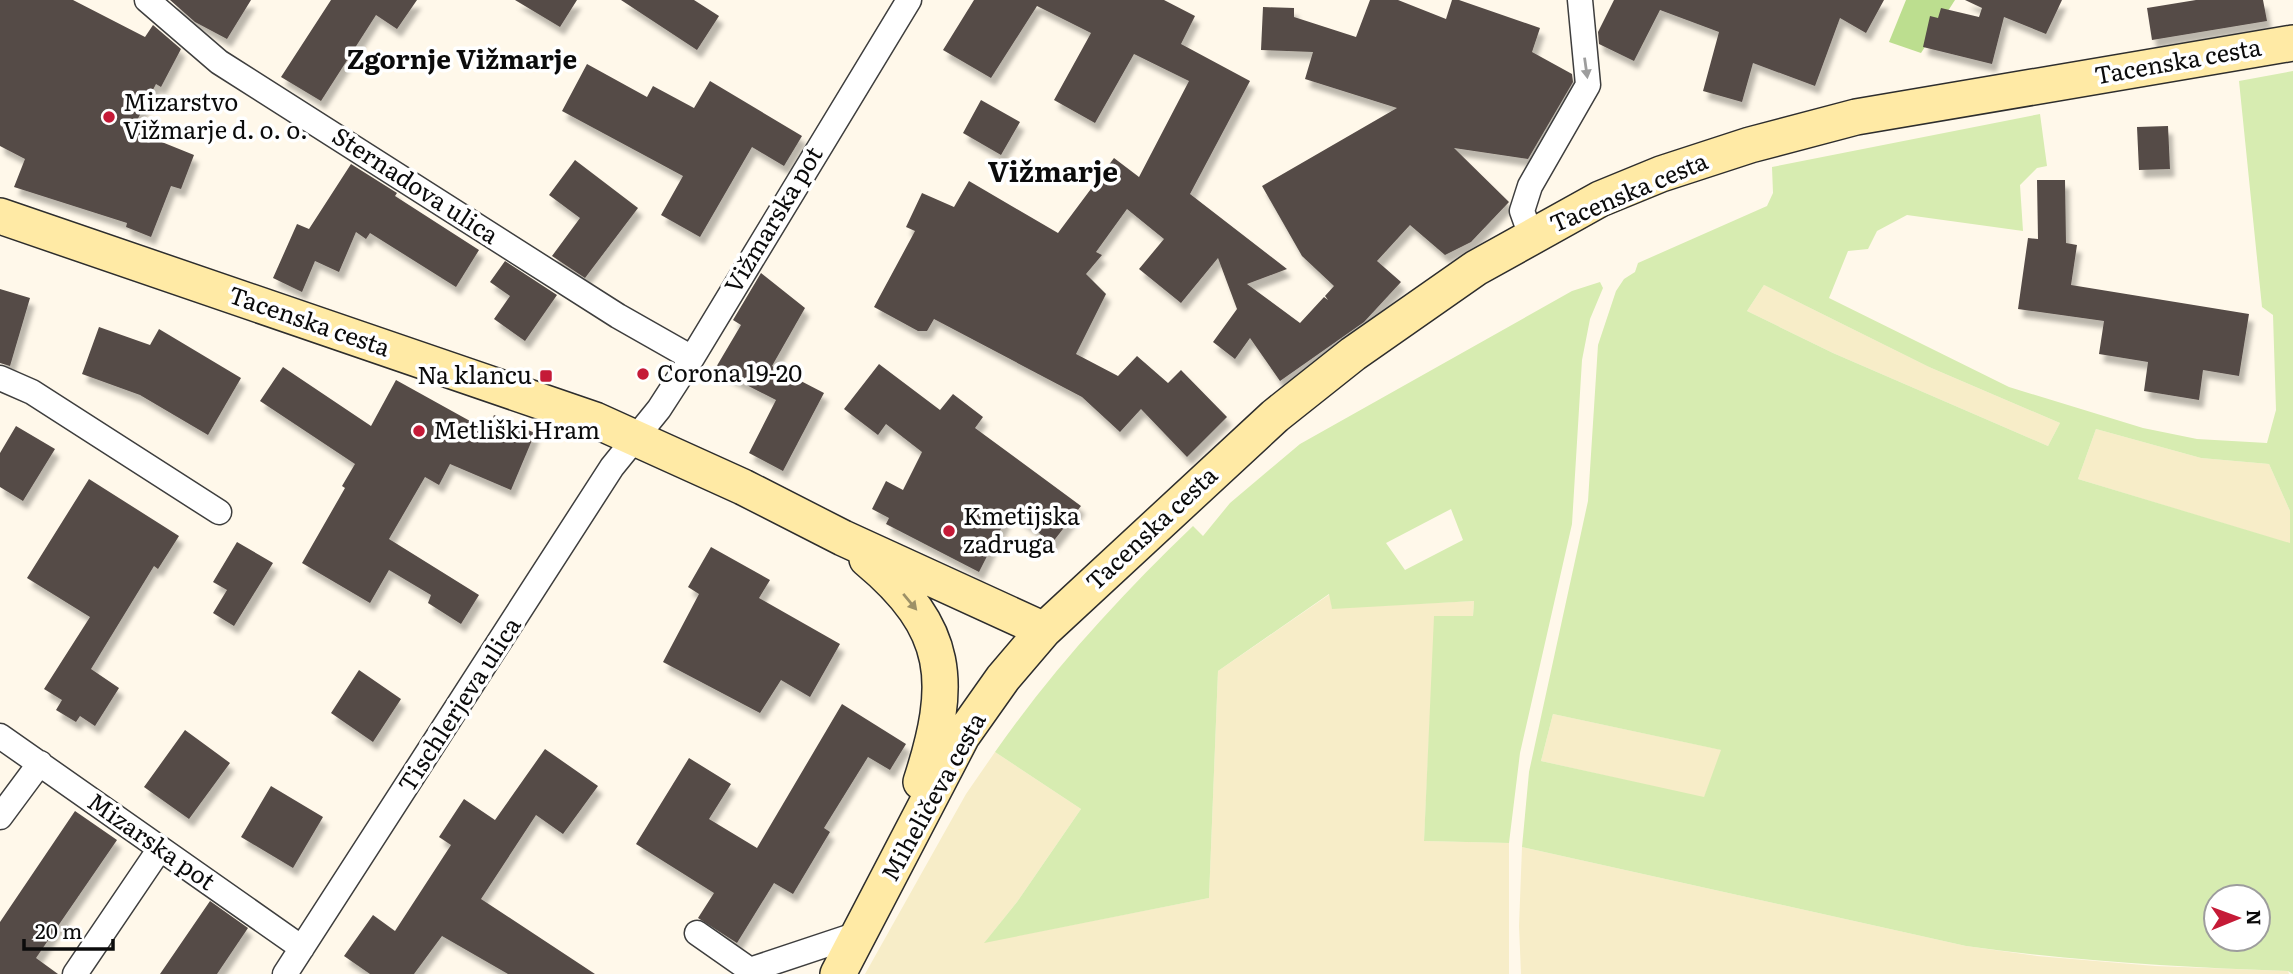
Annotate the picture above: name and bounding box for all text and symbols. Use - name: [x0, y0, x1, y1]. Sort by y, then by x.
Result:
- street label: Tacenska cesta: [2091, 28, 2264, 91]
- district label: Zgornje Vižmarje: [347, 38, 577, 77]
- one-way arrow: [1581, 57, 1592, 79]
- place label: Mizarstvo Vižmarje d. o. o.: [123, 83, 308, 146]
- marker: Mizarstvo Vižmarje d. o. o.: [101, 109, 117, 125]
- street label: Sternadova ulica: [326, 117, 506, 251]
- street label: Vižmarska pot: [714, 138, 830, 299]
- street label: Tacenska cesta: [1544, 142, 1713, 240]
- district label: Vižmarje: [988, 149, 1118, 191]
- street label: Tacenska cesta: [224, 276, 395, 364]
- place label: Corona 19-20: [657, 354, 802, 389]
- place label: Na klancu: [417, 356, 532, 391]
- marker: Corona 19-20: [635, 366, 651, 382]
- marker: Na klancu: [538, 368, 554, 384]
- place label: Metliški Hram: [433, 411, 600, 446]
- marker: Metliški Hram: [411, 423, 427, 439]
- street label: Tacenska cesta: [1077, 457, 1224, 597]
- place label: Kmetijska zadruga: [963, 497, 1080, 560]
- marker: Kmetijska zadruga: [941, 523, 957, 539]
- one-way arrow: [903, 592, 918, 610]
- street label: Tischlerjeva ulica: [388, 609, 528, 798]
- street label: Miheličeva cesta: [871, 705, 993, 887]
- street label: Mizarska pot: [81, 783, 224, 897]
- north arrow: [2202, 883, 2272, 953]
- scale bar: [24, 908, 114, 952]
- text: N: [2241, 909, 2269, 926]
- text: 20 m: [35, 914, 82, 945]

